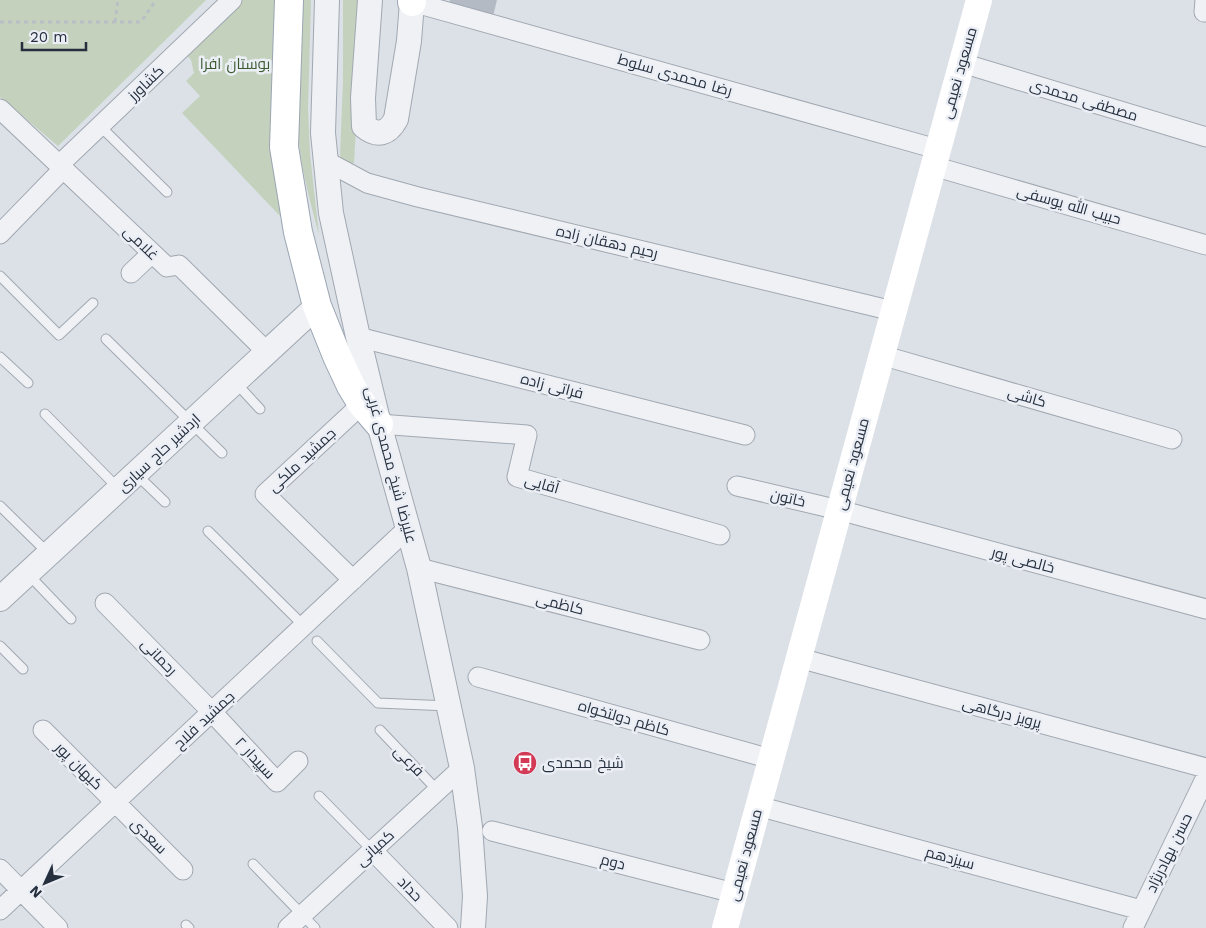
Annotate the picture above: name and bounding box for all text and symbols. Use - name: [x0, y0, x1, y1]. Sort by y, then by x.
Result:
- scale bar: [22, 20, 86, 52]
- street label: مسعود نعیمی: [937, 25, 982, 121]
- text: 20 m: [30, 28, 68, 46]
- street label: رضا محمدی سلوط: [615, 50, 734, 101]
- park label: بوستان افرا: [200, 55, 270, 74]
- street label: کشاورز: [124, 62, 168, 105]
- street label: مصطفی محمدی: [1028, 75, 1140, 126]
- street label: حبیب الله یوسفی: [1015, 181, 1123, 229]
- street label: غلامی: [119, 222, 162, 265]
- street label: رحیم دهقان زاده: [554, 222, 660, 263]
- street label: فراتی زاده: [519, 370, 585, 403]
- street label: کاشی: [1005, 383, 1048, 412]
- street label: علیرضا شیخ محمدی غربی: [359, 385, 421, 546]
- street label: اردشیر حاج سیاری: [114, 410, 206, 497]
- street label: مسعود نعیمی: [831, 416, 874, 512]
- street label: جمشید ملکی: [264, 424, 340, 497]
- street label: آقایی: [522, 471, 561, 498]
- street label: خاتون: [768, 485, 807, 512]
- street label: خالصی پور: [988, 543, 1057, 578]
- street label: کاظمی: [534, 589, 586, 620]
- street label: رحمانی: [136, 635, 181, 680]
- street label: جمشید فلاح: [170, 687, 240, 754]
- street label: پرویز درگاهی: [960, 694, 1044, 733]
- street label: کاظم دولتخواه: [576, 696, 672, 741]
- street label: سپیدار ۲: [231, 733, 279, 783]
- street label: کیهان پور: [50, 738, 107, 794]
- street label: فرعی: [389, 742, 428, 781]
- bus stop icon: شیخ محمدی: [512, 750, 538, 776]
- place label: شیخ محمدی: [542, 754, 624, 774]
- street label: مسعود نعیمی: [724, 807, 767, 903]
- street label: حسن بهادرنژاد: [1142, 810, 1197, 896]
- street label: سعدی: [127, 814, 171, 858]
- street label: کمپانی: [352, 826, 399, 871]
- street label: سیزدهم: [923, 843, 977, 874]
- street label: دوم: [599, 850, 627, 875]
- north arrow: [20, 858, 70, 908]
- street label: حداد: [394, 873, 426, 905]
- text: N: [26, 883, 45, 901]

